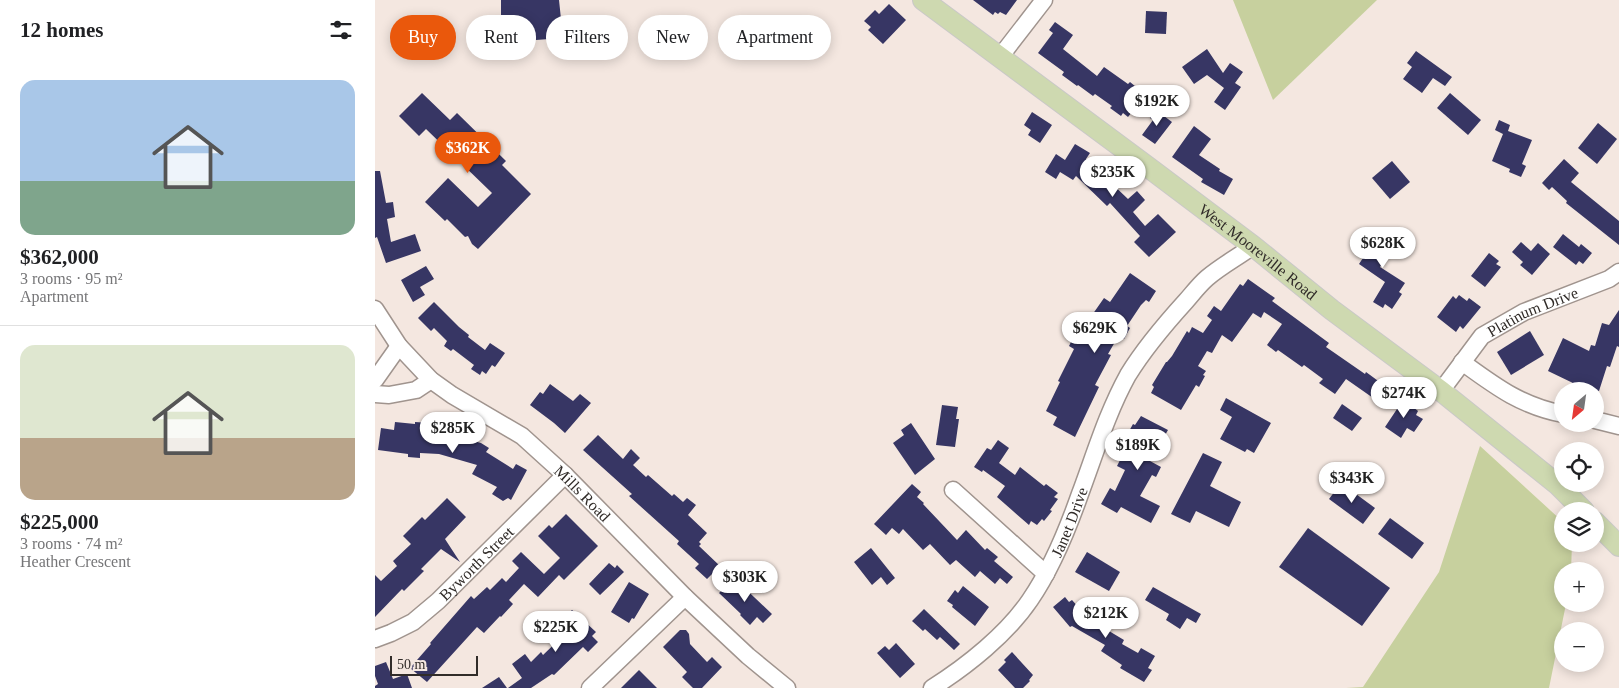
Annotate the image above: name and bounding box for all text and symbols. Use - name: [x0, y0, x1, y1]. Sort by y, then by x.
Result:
- chip: Buy: [390, 15, 456, 60]
- chip: Rent: [466, 15, 536, 60]
- chip: Filters: [546, 15, 628, 60]
- chip: New: [638, 15, 708, 60]
- chip: Apartment: [718, 15, 831, 60]
- icon: filters: [327, 16, 355, 44]
- text: 12 homes: [20, 18, 103, 42]
- pin: $192K: [1122, 84, 1192, 127]
- text: $192K: [1135, 92, 1179, 109]
- icon: home: [143, 112, 233, 202]
- pin: $362K: [433, 132, 503, 174]
- text: $362K: [446, 139, 490, 156]
- pin: $235K: [1078, 156, 1148, 198]
- text: $235K: [1091, 163, 1135, 180]
- street label: West Mooreville Road: [1196, 200, 1320, 303]
- pin: $628K: [1348, 226, 1418, 269]
- text: $628K: [1361, 234, 1405, 251]
- text: $362,000: [20, 245, 99, 269]
- text: 3 rooms · 95 m²: [20, 270, 123, 287]
- street label: Platinum Drive: [1484, 283, 1580, 340]
- text: Apartment: [20, 288, 88, 305]
- pin: $629K: [1060, 312, 1130, 354]
- text: $629K: [1073, 319, 1117, 336]
- pin: $274K: [1369, 376, 1439, 419]
- icon: home: [143, 378, 233, 468]
- north arrow: [1554, 382, 1604, 432]
- map controls: [1554, 382, 1604, 672]
- text: $274K: [1382, 384, 1426, 401]
- pin: $285K: [418, 412, 488, 454]
- text: $285K: [431, 419, 475, 436]
- pin: $189K: [1103, 428, 1173, 471]
- text: $189K: [1116, 436, 1160, 453]
- button: locate: [1554, 442, 1604, 492]
- street label: Mills Road: [551, 462, 614, 524]
- pin: $343K: [1317, 462, 1387, 504]
- text: $343K: [1330, 469, 1374, 486]
- street label: Janet Drive: [1047, 485, 1090, 560]
- button: layers: [1554, 502, 1604, 552]
- text: $225,000: [20, 510, 99, 534]
- street label: Byworth Street: [436, 522, 517, 604]
- text: 3 rooms · 74 m²: [20, 535, 123, 552]
- text: Heather Crescent: [20, 553, 131, 570]
- pin: $303K: [710, 560, 780, 603]
- button: +: [1554, 562, 1604, 612]
- text: $303K: [723, 568, 767, 585]
- pin: $212K: [1071, 596, 1141, 639]
- text: $212K: [1084, 604, 1128, 621]
- pin: $225K: [521, 610, 591, 653]
- text: $225K: [534, 618, 578, 635]
- button: −: [1554, 622, 1604, 672]
- scale bar: [390, 653, 477, 676]
- text: 50 m: [397, 657, 425, 672]

